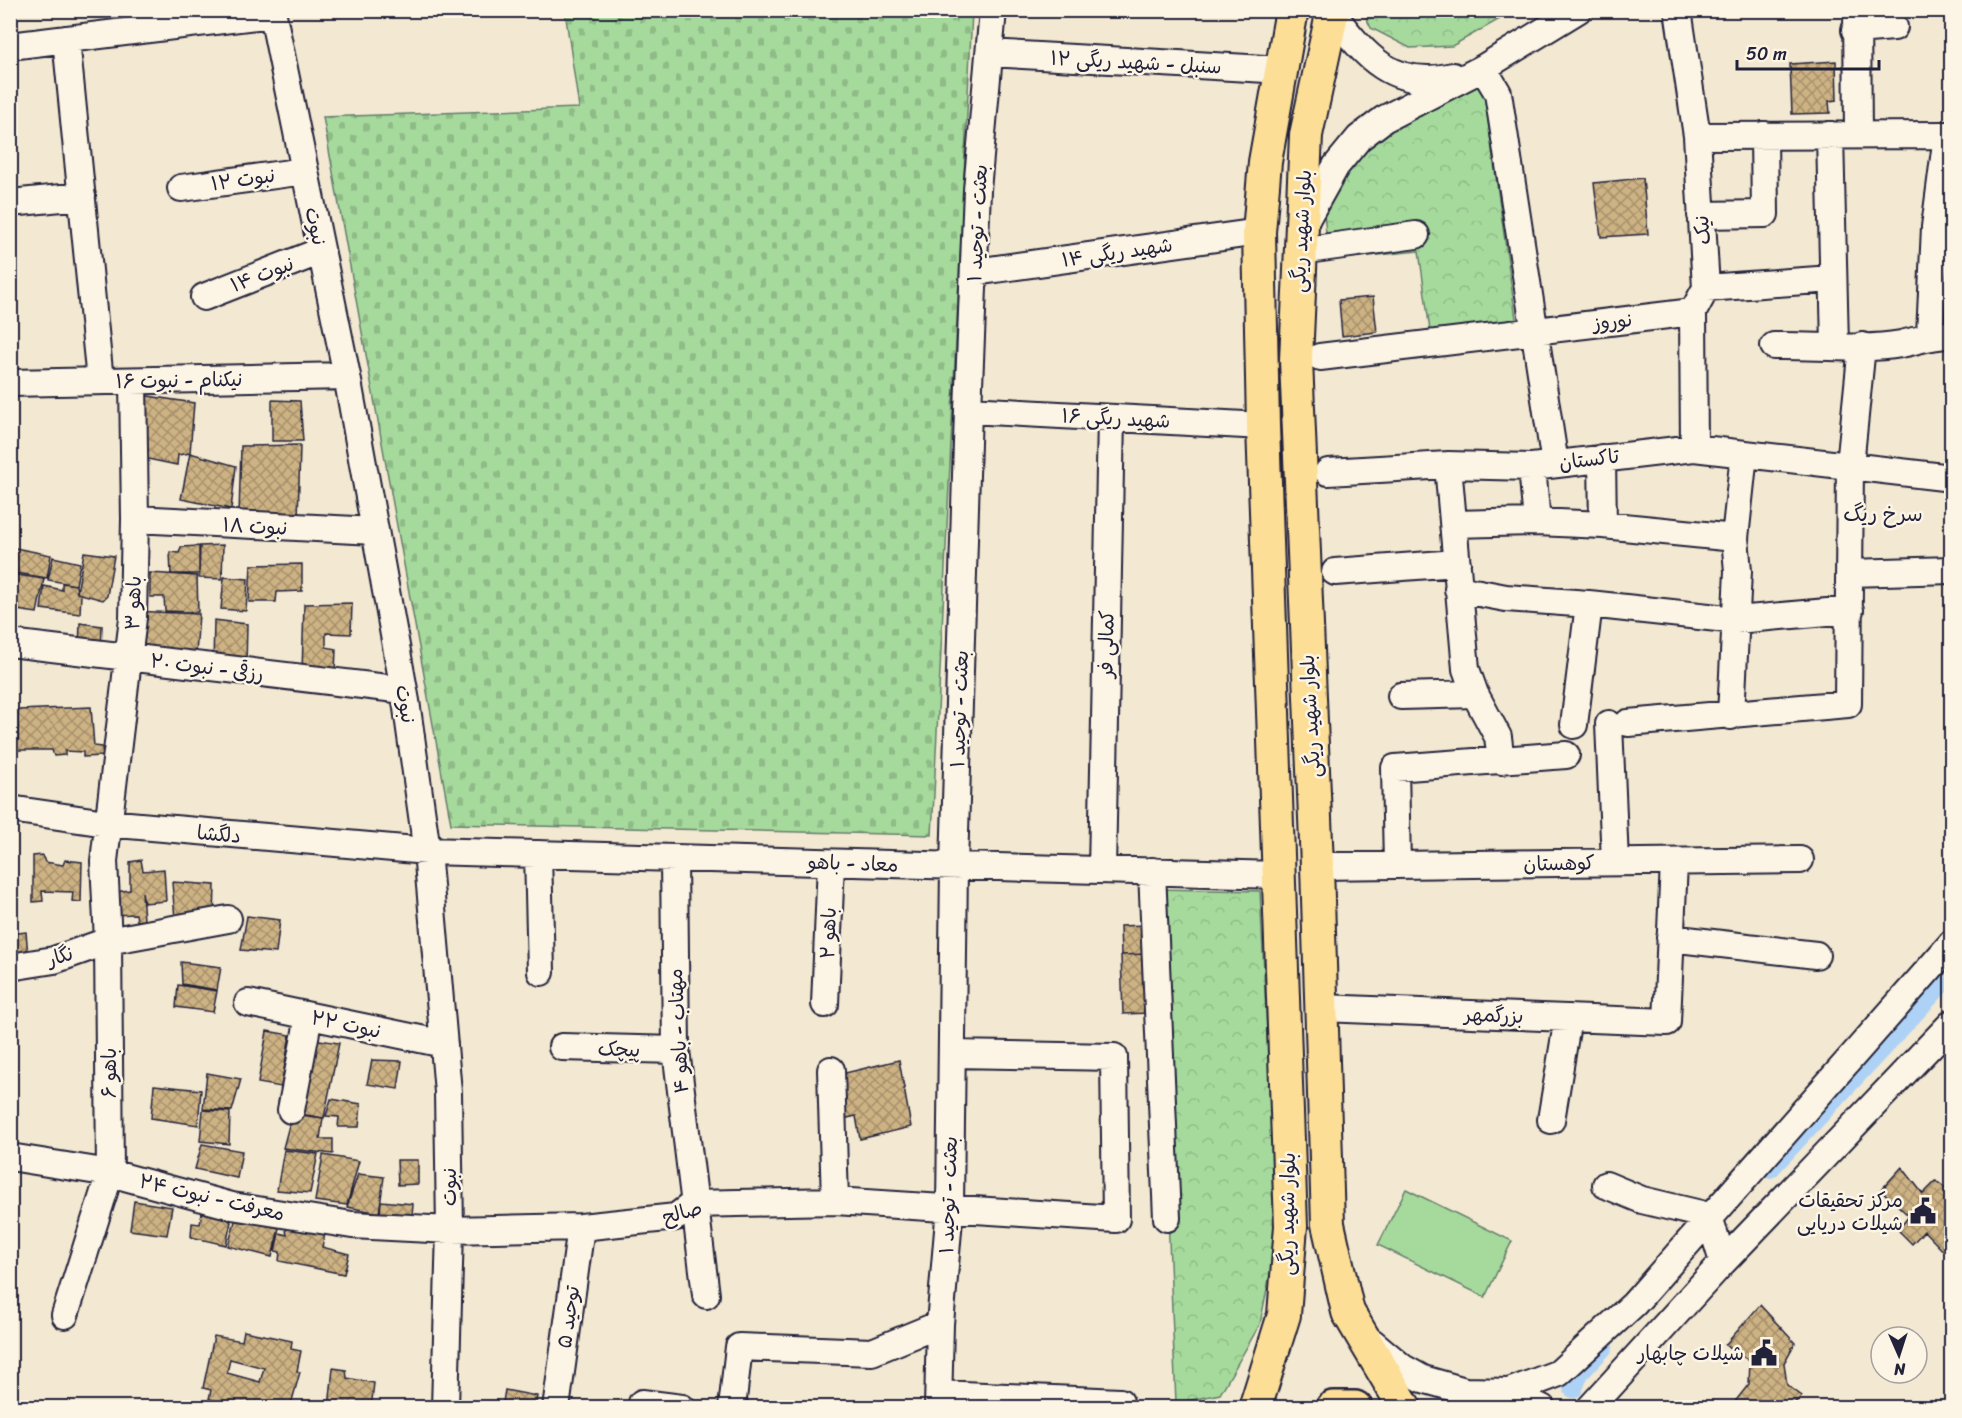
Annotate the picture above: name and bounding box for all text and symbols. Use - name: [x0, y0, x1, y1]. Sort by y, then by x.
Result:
- scale bar: [1737, 33, 1880, 71]
- text: 50 m: [1746, 38, 1787, 70]
- street label: سنبل - شهید ریگی ۱۲: [1049, 41, 1223, 84]
- street label: نبوت ۱۲: [209, 158, 277, 201]
- street label: بعثت - توحید ۱: [957, 163, 998, 283]
- street label: بلوار شهید ریگی: [1281, 169, 1322, 293]
- street label: نبوت: [294, 204, 337, 249]
- street label: نیک: [1684, 214, 1721, 246]
- street label: شهید ریگی ۱۴: [1059, 227, 1175, 278]
- street label: نبوت ۱۴: [225, 246, 299, 303]
- street label: نوروز: [1589, 302, 1635, 341]
- street label: نیکنام - نبوت ۱۶: [115, 362, 243, 399]
- street label: شهید ریگی ۱۶: [1061, 398, 1171, 439]
- street label: تاکستان: [1557, 438, 1621, 481]
- district label: سرخ ریگ: [1843, 495, 1923, 533]
- street label: نبوت ۱۸: [222, 507, 288, 546]
- street label: باهو ۳: [115, 575, 152, 631]
- street label: کمالی فر: [1088, 610, 1125, 680]
- street label: رزقی - نبوت ۲۰: [148, 643, 266, 692]
- street label: بعثت - توحید ۱: [940, 650, 979, 768]
- street label: بلوار شهید ریگی: [1290, 654, 1331, 778]
- street label: نبوت: [385, 682, 426, 726]
- street label: دلگشا: [195, 815, 243, 854]
- street label: معاد - باهو: [805, 844, 899, 883]
- street label: کوهستان: [1523, 845, 1595, 882]
- street label: باهو ۲: [810, 906, 847, 960]
- street label: نگار: [41, 936, 77, 977]
- street label: مهتاب - باهو ۴: [658, 967, 699, 1094]
- street label: بزرگمهر: [1462, 997, 1524, 1034]
- street label: نبوت ۲۲: [308, 1000, 384, 1049]
- street label: پیچک: [597, 1031, 641, 1068]
- street label: باهو ۶: [92, 1048, 127, 1098]
- street label: بعثت - توحید ۱: [929, 1136, 968, 1254]
- street label: بلوار شهید ریگی: [1269, 1152, 1306, 1276]
- street label: معرفت - نبوت ۲۴: [136, 1164, 288, 1231]
- street label: نبوت: [432, 1168, 467, 1206]
- place label: مرکز تحقیقات شیلات دریایی: [1797, 1183, 1903, 1241]
- street label: صالح: [658, 1190, 706, 1235]
- public building icon: مرکز تحقیقات شیلات دریایی: [1908, 1196, 1938, 1226]
- street label: توحید ۵: [547, 1283, 590, 1351]
- north arrow: [1869, 1325, 1929, 1385]
- place label: شیلات چابهار: [1636, 1336, 1744, 1371]
- public building icon: شیلات چابهار: [1749, 1338, 1779, 1368]
- text: N: [1893, 1355, 1907, 1384]

